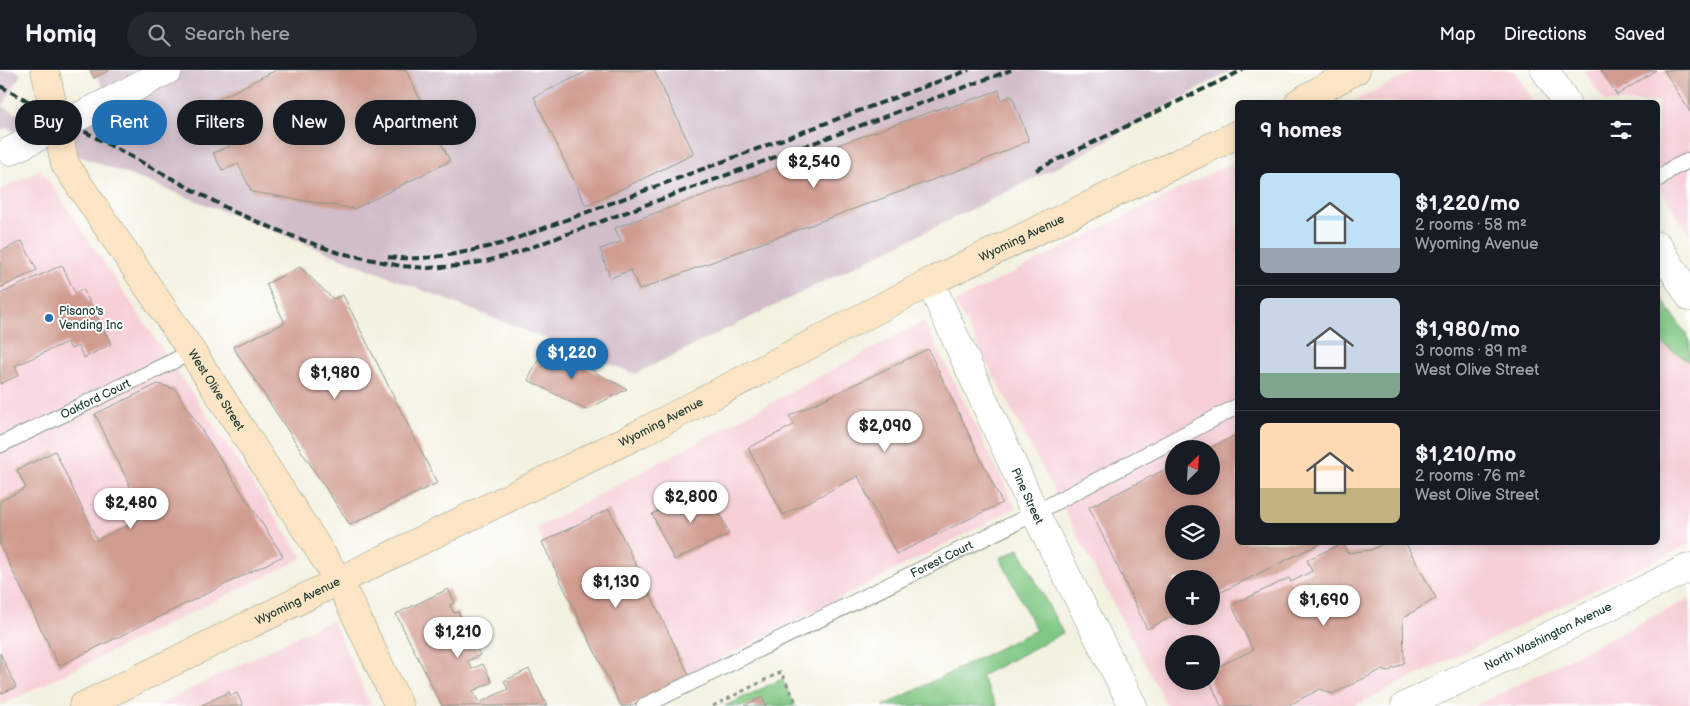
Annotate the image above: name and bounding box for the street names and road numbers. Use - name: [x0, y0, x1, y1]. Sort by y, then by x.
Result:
- street label: Wyoming Avenue: [977, 211, 1067, 265]
- street label: West Olive Street: [185, 347, 248, 433]
- street label: Oakford Court: [58, 375, 133, 422]
- street label: Wyoming Avenue: [617, 394, 706, 450]
- street label: Pine Street: [1008, 465, 1047, 527]
- street label: Forest Court: [908, 537, 976, 581]
- street label: Wyoming Avenue: [253, 574, 343, 628]
- street label: North Washington Avenue: [1482, 599, 1614, 674]

